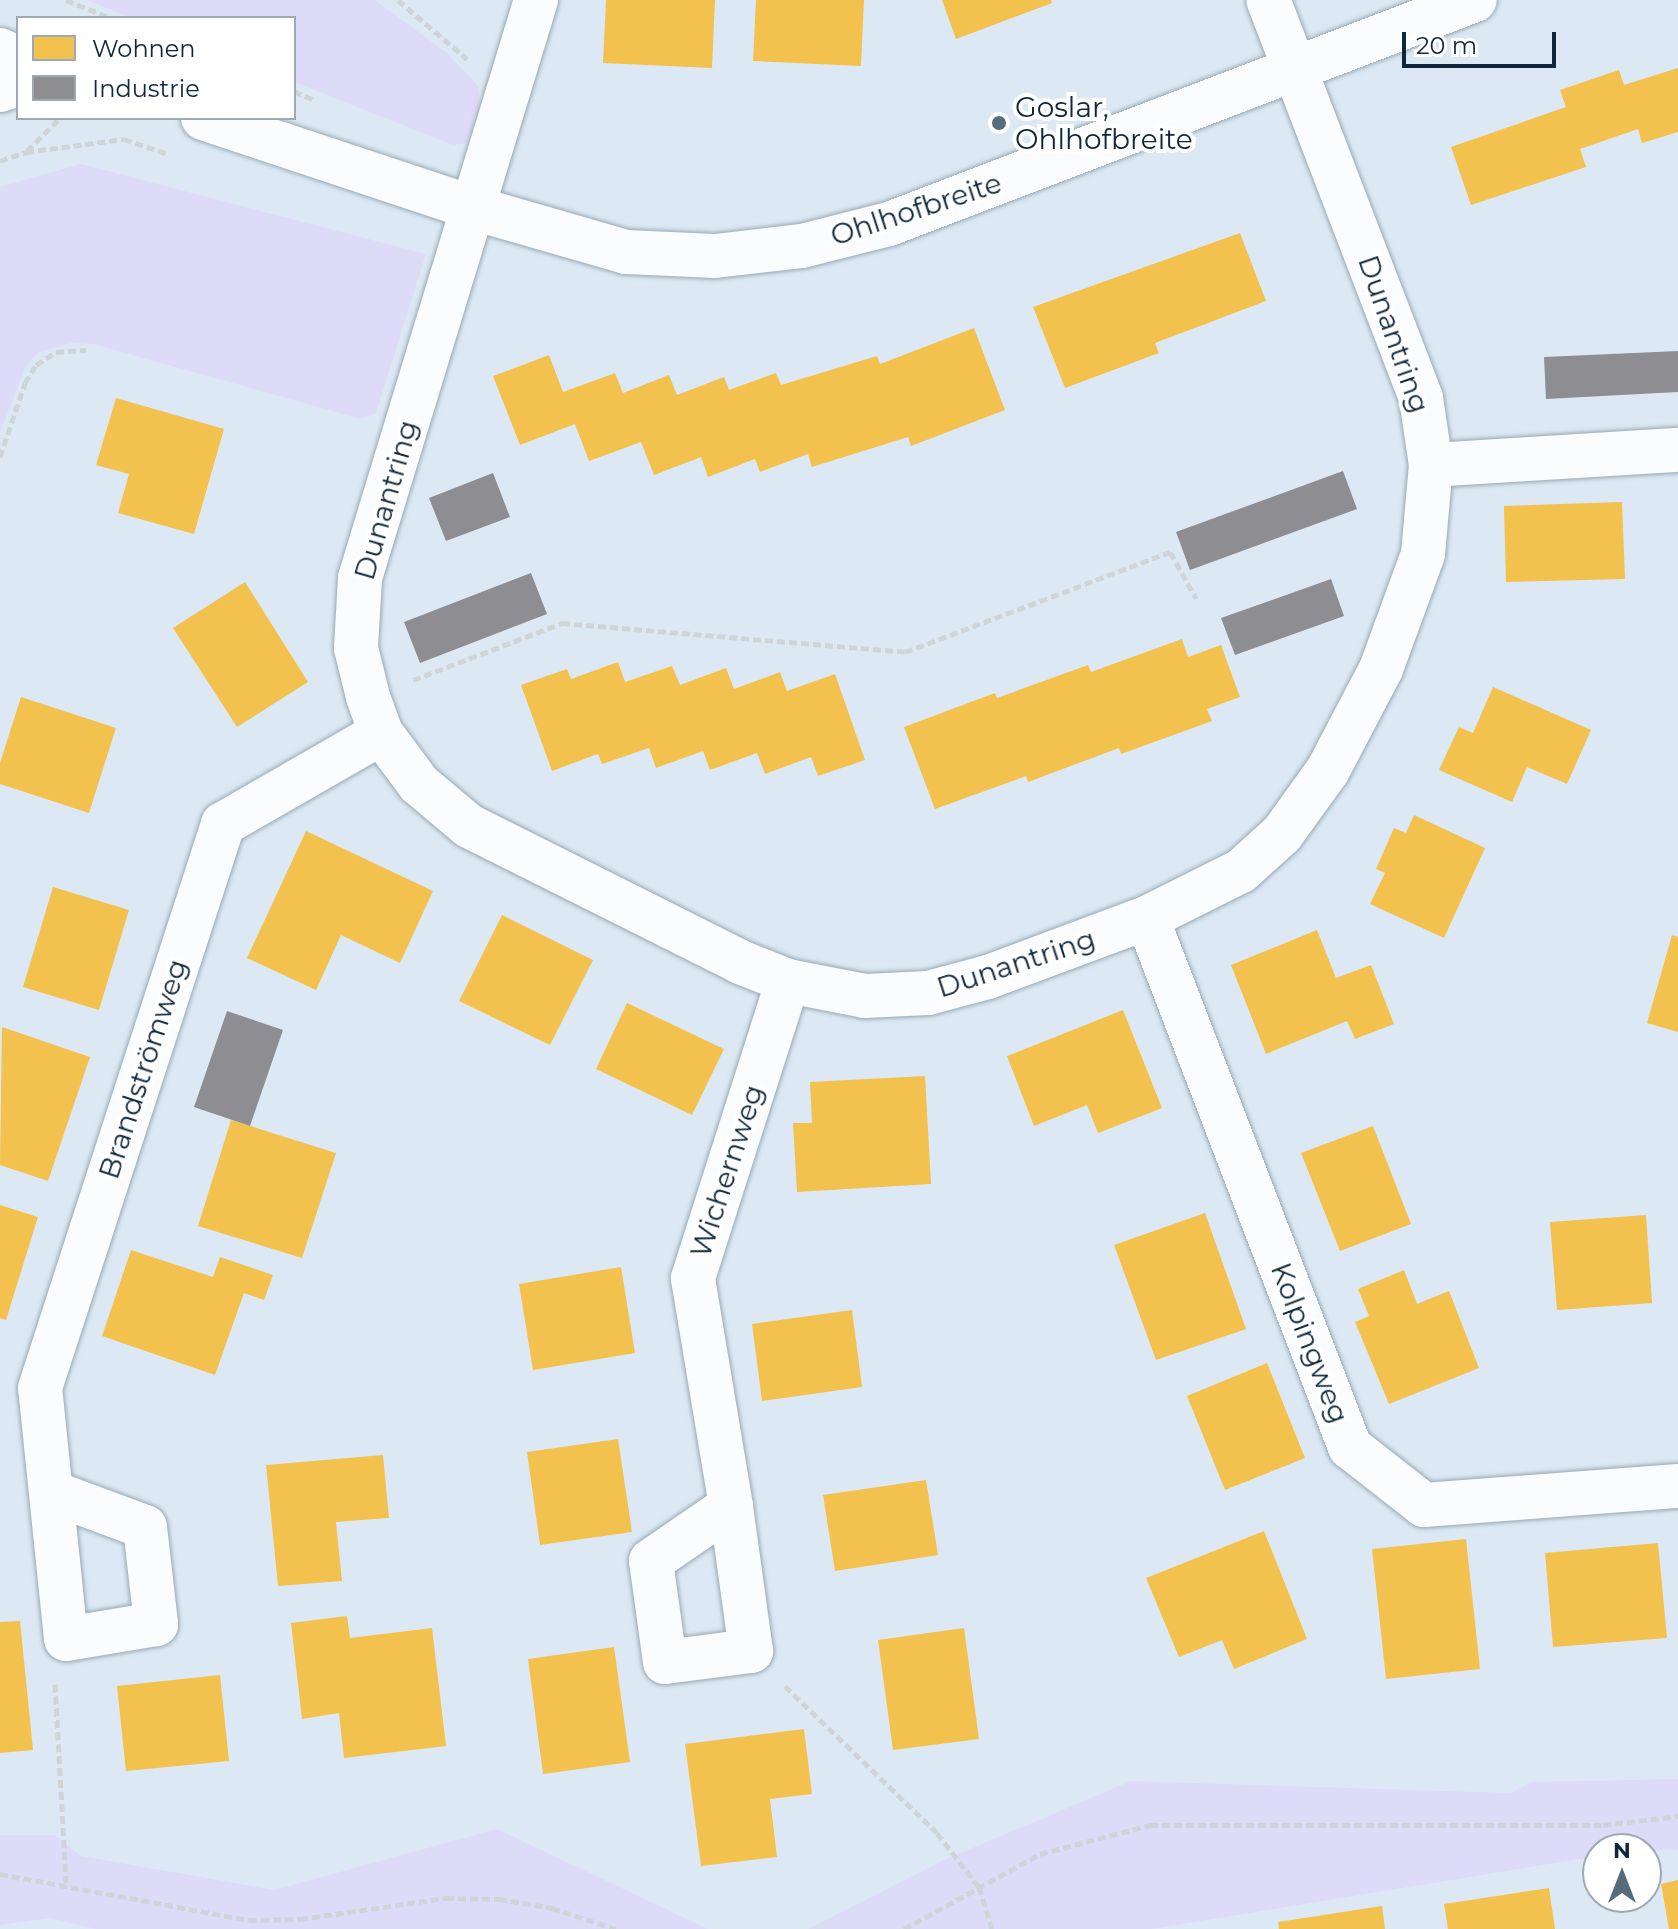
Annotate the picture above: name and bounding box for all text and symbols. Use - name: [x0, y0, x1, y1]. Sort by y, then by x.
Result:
- legend: [16, 16, 296, 120]
- scale bar: [1406, 16, 1560, 66]
- text: 20 m: [1416, 31, 1477, 60]
- text: Wohnen: [92, 34, 196, 63]
- text: Industrie: [92, 74, 200, 103]
- place label: Goslar, Ohlhofbreite: [1015, 90, 1193, 156]
- marker: Goslar, Ohlhofbreite: [990, 114, 1008, 132]
- street label: Ohlhofbreite: [826, 166, 1006, 252]
- street label: Dunantring: [1351, 251, 1437, 417]
- street label: Dunantring: [347, 416, 425, 584]
- street label: Dunantring: [933, 922, 1099, 1004]
- street label: Brandströmweg: [92, 955, 194, 1183]
- street label: Wichernweg: [683, 1080, 771, 1262]
- street label: Kolpingweg: [1264, 1258, 1356, 1428]
- north arrow: [1582, 1833, 1662, 1913]
- text: N: [1613, 1837, 1631, 1864]

